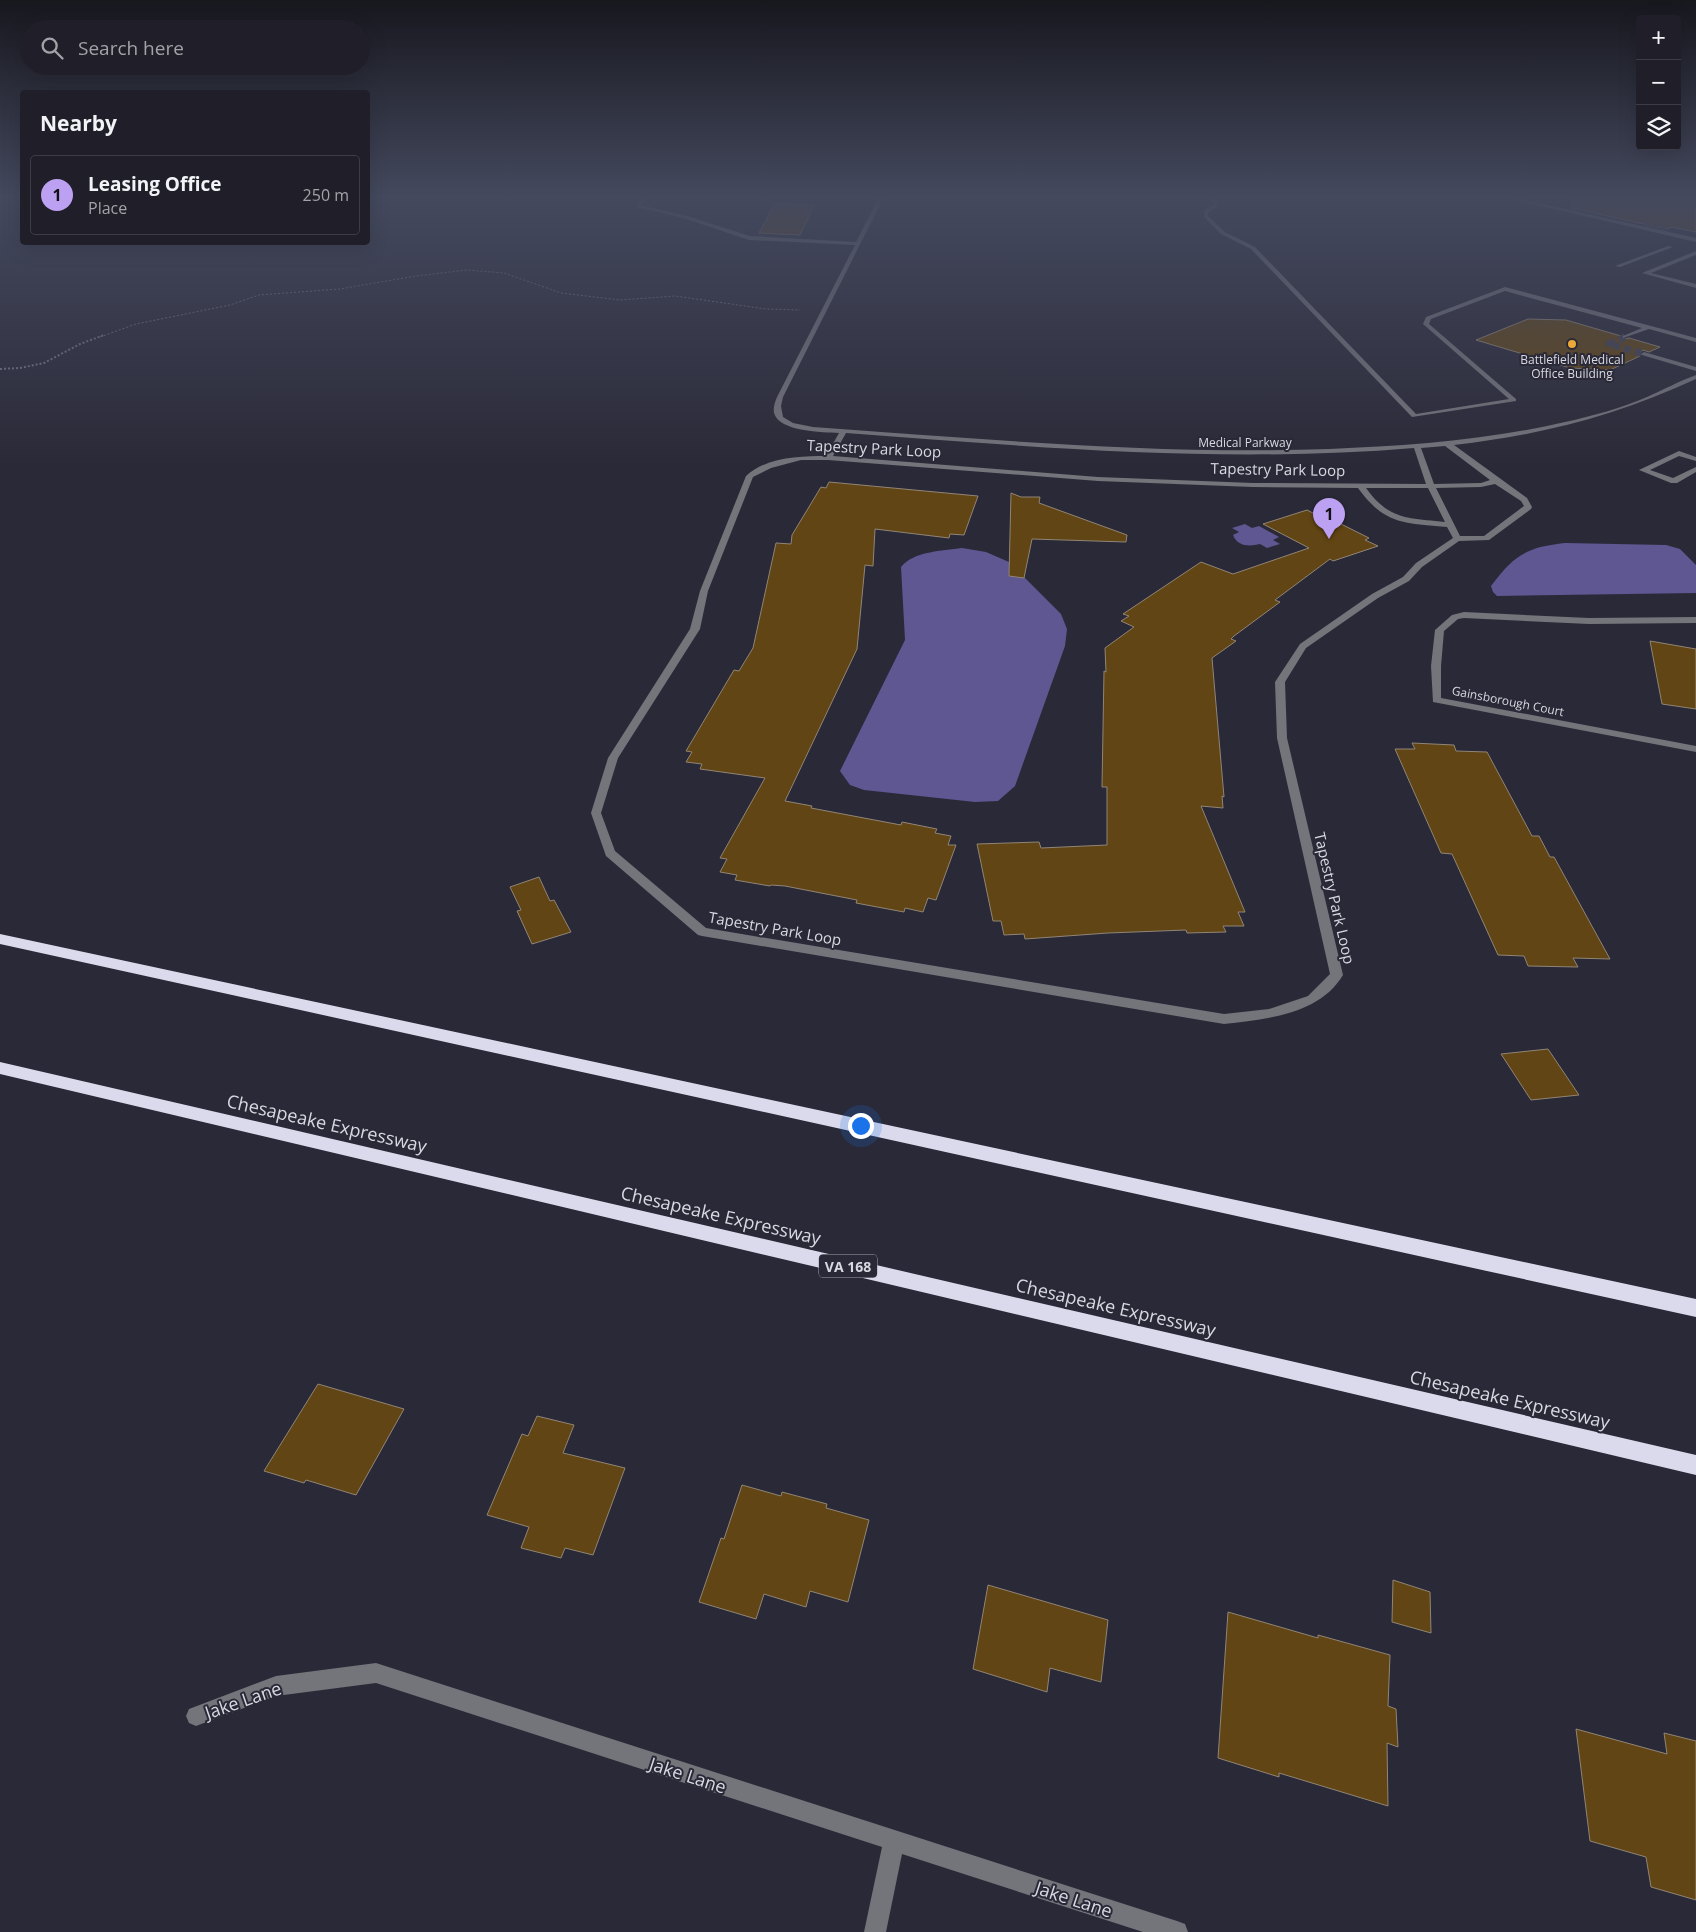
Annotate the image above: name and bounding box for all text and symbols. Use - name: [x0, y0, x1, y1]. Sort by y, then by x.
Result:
- map controls: [1636, 15, 1681, 150]
- button: +: [1636, 15, 1681, 60]
- search box: [20, 20, 370, 75]
- icon: search: [38, 34, 66, 62]
- text: Search here: [78, 35, 184, 61]
- button: −: [1636, 60, 1681, 105]
- button: layers: [1636, 105, 1681, 150]
- text: Nearby: [40, 109, 117, 137]
- text: Leasing Office: [88, 171, 221, 197]
- text: 1: [52, 184, 62, 206]
- text: 250 m: [303, 184, 349, 206]
- text: Place: [88, 197, 127, 219]
- marker: Battlefield Medical Office Building: [1566, 338, 1578, 350]
- place label: Battlefield Medical Office Building: [1520, 351, 1624, 382]
- street label: Tapestry Park Loop: [806, 434, 942, 462]
- street label: Medical Parkway: [1198, 434, 1293, 451]
- street label: Tapestry Park Loop: [1211, 458, 1345, 480]
- pin: 1: [1313, 498, 1345, 539]
- street label: Gainsborough Court: [1450, 682, 1566, 720]
- street label: Tapestry Park Loop: [1310, 830, 1360, 966]
- street label: Tapestry Park Loop: [707, 906, 843, 950]
- street label: Chesapeake Expressway: [225, 1088, 430, 1158]
- your location: [848, 1113, 874, 1139]
- street label: Chesapeake Expressway: [619, 1180, 824, 1250]
- road number: VA 168: [819, 1254, 877, 1278]
- street label: Chesapeake Expressway: [1014, 1272, 1219, 1342]
- street label: Chesapeake Expressway: [1408, 1364, 1613, 1434]
- street label: Jake Lane: [200, 1676, 285, 1725]
- street label: Jake Lane: [645, 1751, 730, 1799]
- street label: Jake Lane: [1031, 1875, 1116, 1923]

